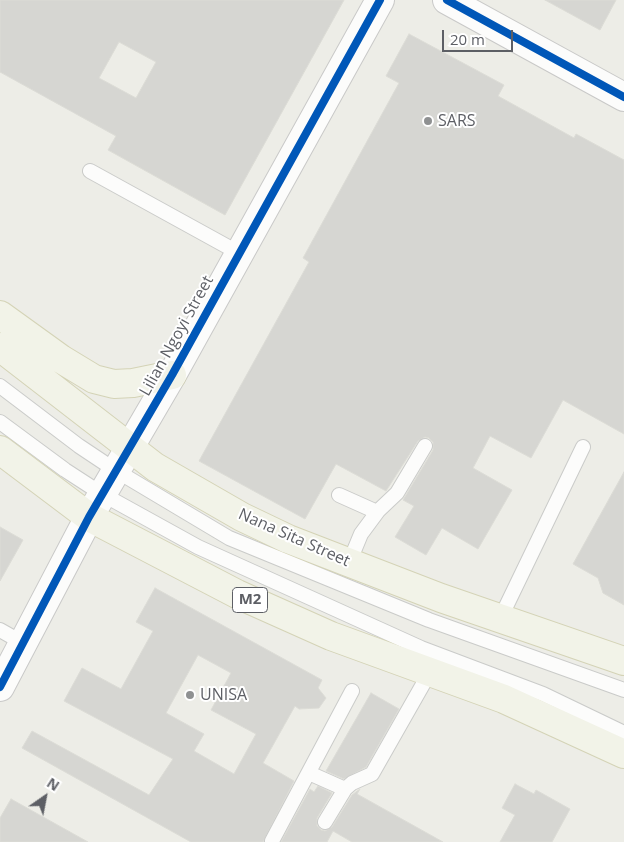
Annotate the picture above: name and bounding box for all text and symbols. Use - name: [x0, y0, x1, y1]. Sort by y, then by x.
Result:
- scale bar: [444, 20, 515, 52]
- text: 20 m: [450, 29, 485, 49]
- place label: SARS: [438, 111, 476, 131]
- marker: SARS: [422, 115, 434, 127]
- street label: Lilian Ngoyi Street: [136, 272, 218, 400]
- street label: Nana Sita Street: [235, 505, 353, 571]
- road number: M2: [232, 588, 268, 612]
- place label: UNISA: [200, 685, 247, 705]
- marker: UNISA: [184, 689, 196, 701]
- north arrow: [20, 772, 70, 822]
- text: N: [43, 773, 63, 795]

